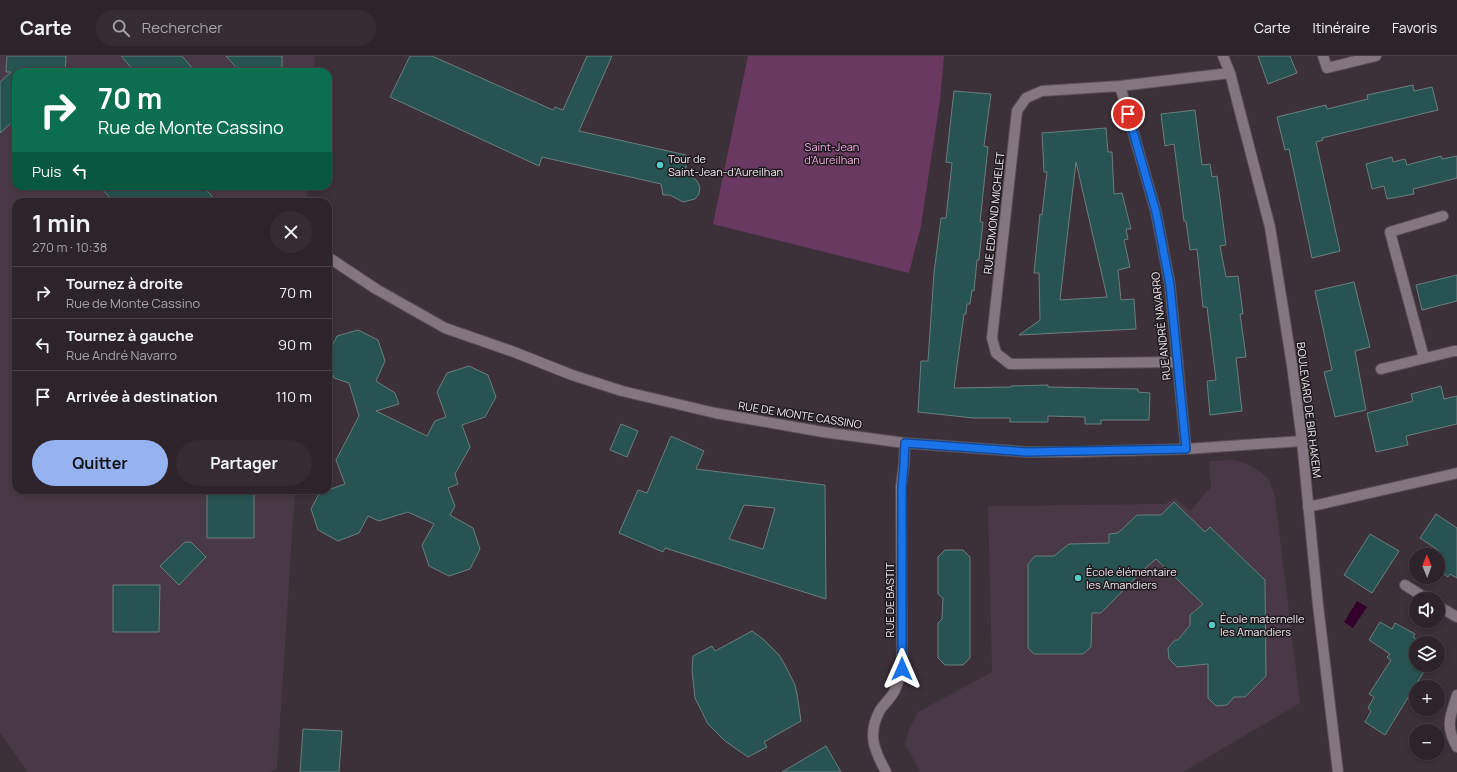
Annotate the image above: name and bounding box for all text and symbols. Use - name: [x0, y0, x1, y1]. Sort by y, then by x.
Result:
- search box: [96, 10, 376, 46]
- text: Carte: [20, 15, 72, 41]
- icon: search: [110, 17, 132, 39]
- text: Rechercher: [142, 17, 223, 38]
- text: Carte: [1254, 18, 1290, 37]
- text: Itinéraire: [1312, 18, 1370, 37]
- text: Favoris: [1392, 18, 1437, 37]
- text: 70 m: [98, 79, 162, 117]
- icon: right: [32, 84, 84, 136]
- pin: [1111, 97, 1145, 131]
- icon: arrive: [1117, 103, 1139, 125]
- text: Rue de Monte Cassino: [98, 115, 284, 139]
- park label: Saint-Jean d'Aureilhan: [804, 139, 860, 167]
- place label: Tour de Saint-Jean-d'Aureilhan: [668, 151, 783, 179]
- street label: RUE EDMOND MICHELET: [980, 151, 1007, 275]
- icon: left: [69, 160, 91, 182]
- marker: Tour de Saint-Jean-d'Aureilhan: [655, 160, 665, 170]
- text: Puis: [32, 161, 61, 182]
- text: 1 min: [32, 206, 91, 239]
- button: close: [270, 211, 312, 253]
- text: 270 m · 10:38: [32, 238, 107, 256]
- street label: RUE ANDRÉ NAVARRO: [1147, 271, 1174, 381]
- text: Tournez à droite: [66, 273, 183, 294]
- icon: right: [32, 282, 54, 304]
- text: 70 m: [280, 282, 312, 303]
- text: Rue de Monte Cassino: [66, 294, 200, 312]
- text: Tournez à gauche: [66, 325, 194, 346]
- icon: left: [32, 334, 54, 356]
- text: 90 m: [278, 334, 312, 355]
- street label: BOULEVARD DE BIR HAKEIM: [1294, 341, 1325, 479]
- text: Rue André Navarro: [66, 346, 177, 364]
- icon: arrive: [32, 386, 54, 408]
- text: Arrivée à destination: [66, 386, 218, 407]
- text: 110 m: [275, 386, 312, 407]
- street label: RUE DE MONTE CASSINO: [737, 397, 863, 432]
- button: Quitter: [32, 440, 168, 486]
- button: Partager: [176, 440, 312, 486]
- north arrow: [1409, 548, 1445, 584]
- map controls: [1409, 548, 1445, 760]
- street label: RUE DE BASTIT: [882, 562, 897, 637]
- place label: École élémentaire les Amandiers: [1086, 564, 1177, 592]
- marker: École élémentaire les Amandiers: [1073, 573, 1083, 583]
- button: sound: [1409, 592, 1445, 628]
- place label: École maternelle les Amandiers: [1220, 611, 1305, 639]
- marker: École maternelle les Amandiers: [1207, 620, 1217, 630]
- button: layers: [1409, 636, 1445, 672]
- position arrow: [881, 648, 923, 690]
- button: +: [1409, 680, 1445, 716]
- button: −: [1409, 724, 1445, 760]

